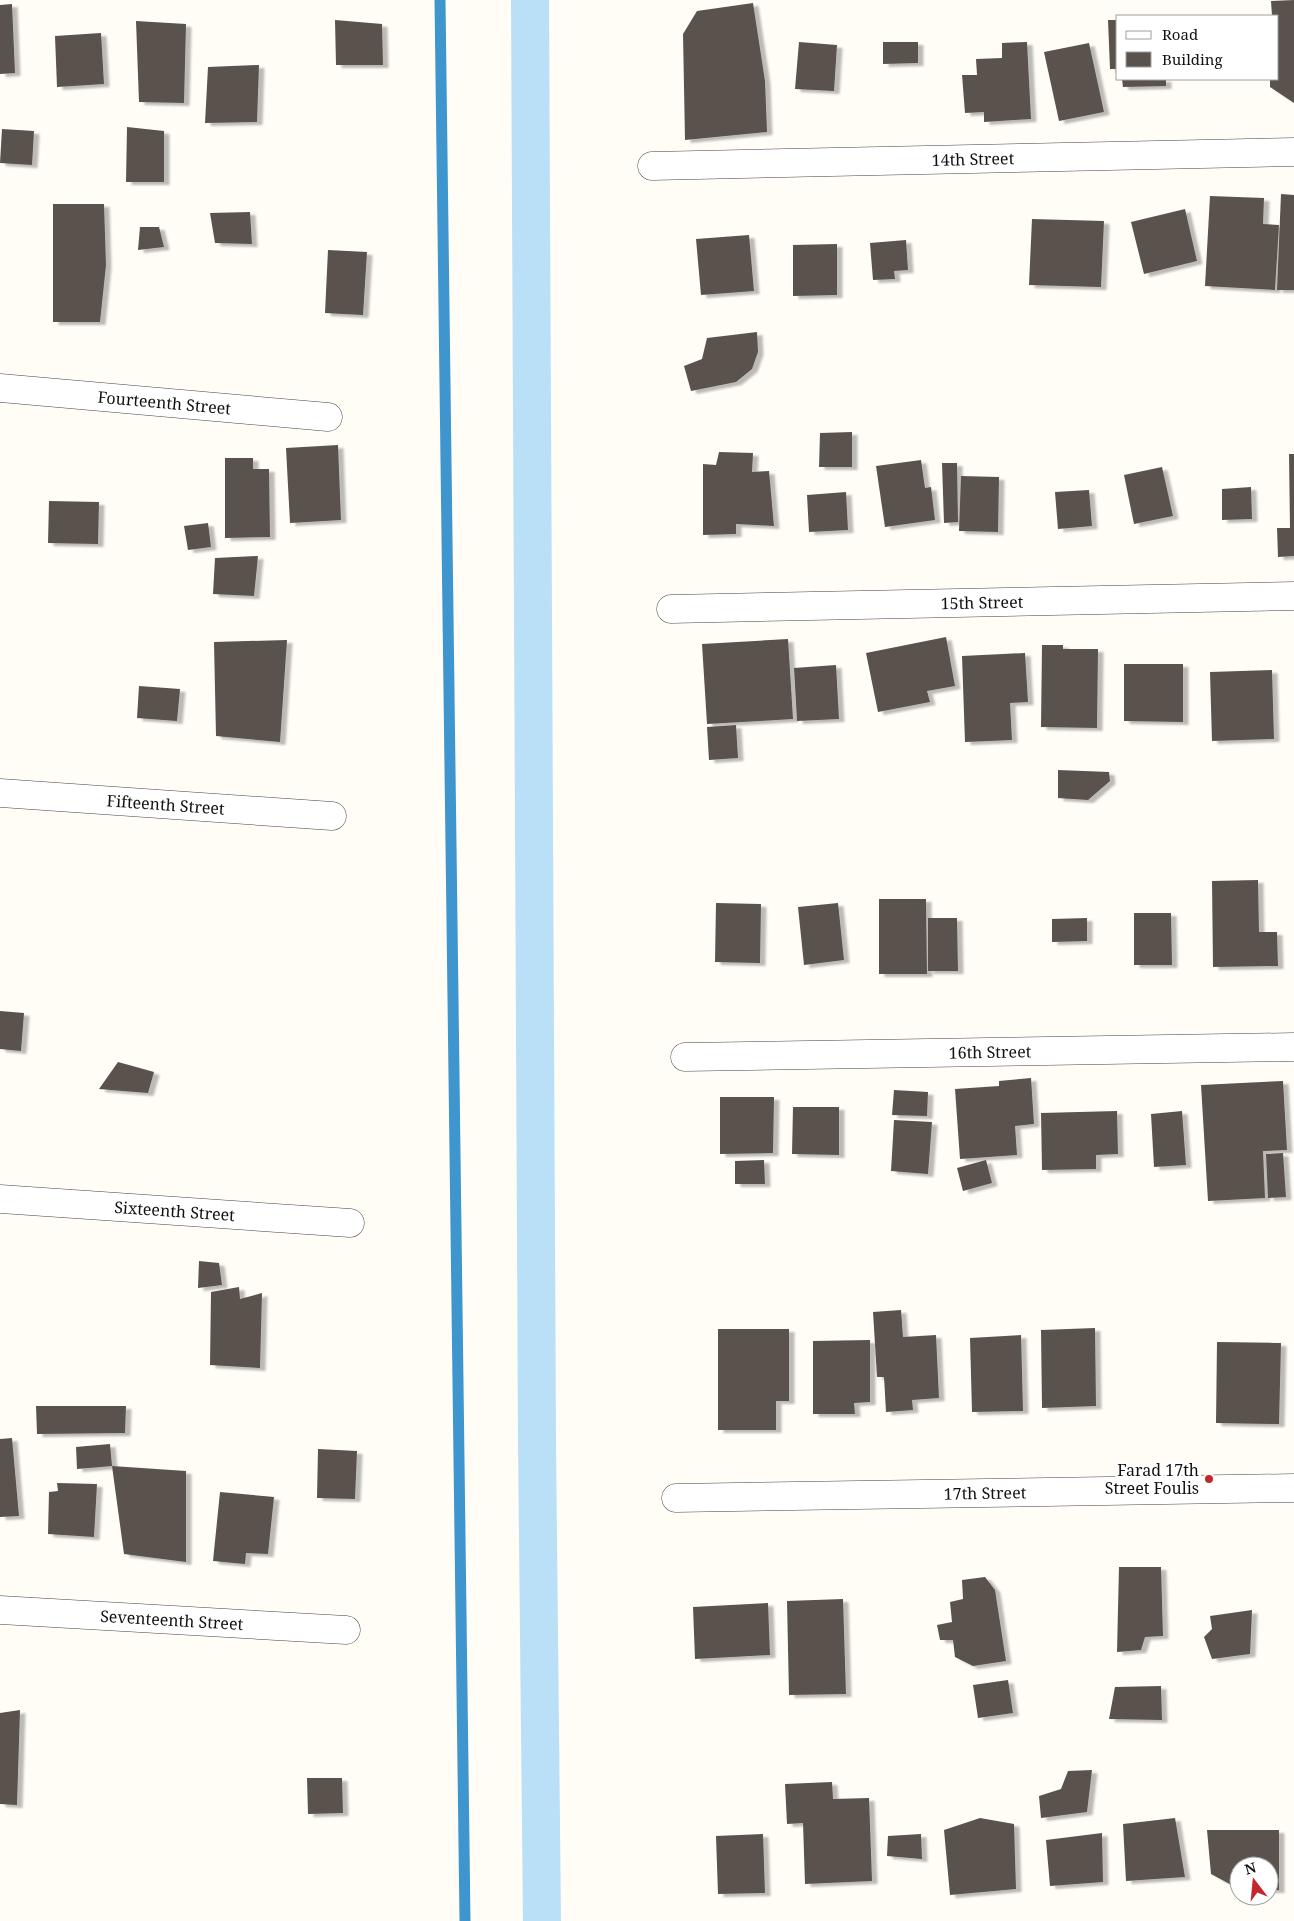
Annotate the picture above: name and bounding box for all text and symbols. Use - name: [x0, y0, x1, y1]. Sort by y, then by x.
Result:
- legend: [1116, 15, 1279, 80]
- text: Road: [1162, 24, 1198, 44]
- text: Building: [1162, 49, 1223, 69]
- street label: 14th Street: [931, 147, 1015, 171]
- street label: Fourteenth Street: [97, 386, 232, 419]
- street label: 15th Street: [940, 591, 1024, 614]
- street label: Fifteenth Street: [106, 789, 226, 820]
- street label: 16th Street: [949, 1040, 1032, 1064]
- street label: Sixteenth Street: [114, 1196, 236, 1226]
- place label: Farad 17th Street Foulis: [1105, 1459, 1199, 1499]
- marker: Farad 17th Street Foulis: [1203, 1473, 1215, 1485]
- street label: 17th Street: [944, 1481, 1027, 1505]
- street label: Seventeenth Street: [100, 1605, 244, 1635]
- north arrow: [1229, 1856, 1279, 1906]
- text: N: [1242, 1857, 1258, 1879]

